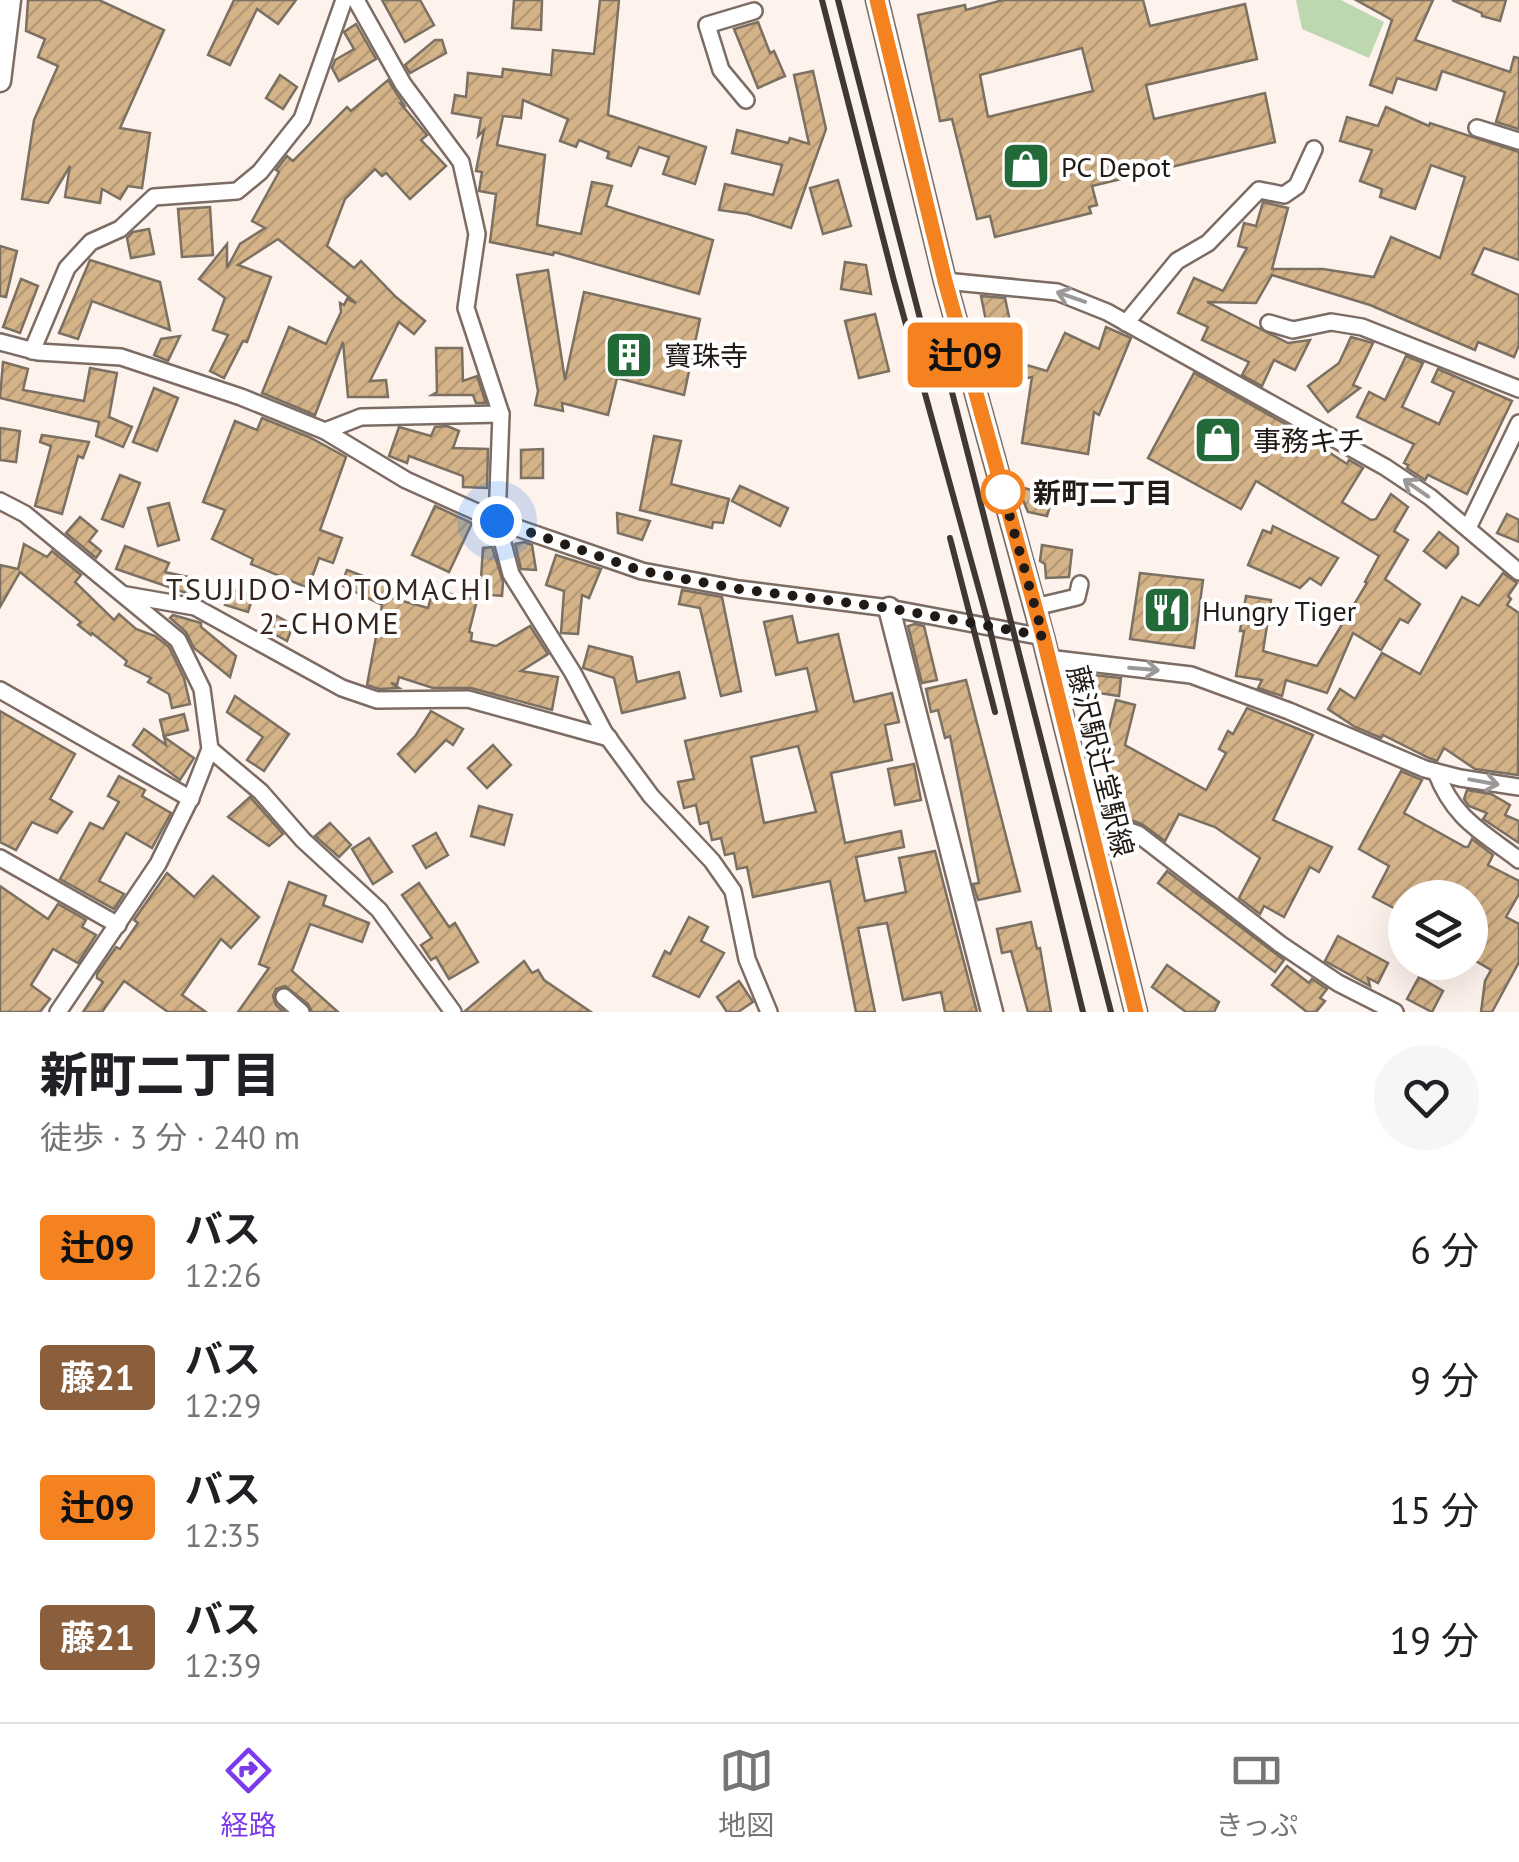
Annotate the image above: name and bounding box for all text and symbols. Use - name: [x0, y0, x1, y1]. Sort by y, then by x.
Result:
- shop icon: PC Depot: [1000, 140, 1052, 192]
- place label: PC Depot: [1061, 148, 1171, 185]
- one-way arrow: [1056, 287, 1088, 305]
- line badge: 辻09: [908, 322, 1022, 388]
- building icon: 寶珠寺: [603, 329, 655, 381]
- text: 辻09: [928, 332, 1002, 378]
- place label: 寶珠寺: [664, 337, 748, 374]
- shop icon: 事務キチ: [1192, 414, 1244, 466]
- place label: 事務キチ: [1253, 422, 1365, 459]
- marker: 新町二丁目: [982, 471, 1024, 513]
- place label: 新町二丁目: [1033, 474, 1173, 511]
- one-way arrow: [1403, 478, 1431, 499]
- your location: [472, 496, 522, 546]
- district label: TSUJIDO-MOTOMACHI 2-CHOME: [166, 569, 494, 642]
- restaurant icon: Hungry Tiger: [1141, 584, 1193, 636]
- place label: Hungry Tiger: [1202, 592, 1357, 629]
- one-way arrow: [1128, 659, 1160, 678]
- street label: 藤沢駅辻堂駅線: [1059, 661, 1143, 861]
- one-way arrow: [1467, 773, 1500, 792]
- map controls: [1388, 880, 1488, 980]
- button: layers: [1388, 880, 1488, 980]
- text: 新町二丁目: [40, 1043, 280, 1105]
- button: heart: [1374, 1045, 1479, 1150]
- text: 徒歩 · 3 分 · 240 m: [40, 1116, 300, 1158]
- text: バス: [185, 1204, 261, 1253]
- text: 辻09: [60, 1224, 135, 1270]
- text: 6 分: [1410, 1225, 1479, 1274]
- text: 12:26: [185, 1254, 261, 1296]
- text: バス: [185, 1334, 261, 1383]
- text: 藤21: [60, 1354, 135, 1400]
- text: 9 分: [1410, 1355, 1479, 1404]
- text: 12:29: [185, 1384, 261, 1426]
- text: バス: [185, 1464, 261, 1513]
- text: 辻09: [60, 1484, 135, 1530]
- text: 15 分: [1389, 1485, 1479, 1534]
- text: 12:35: [185, 1514, 261, 1556]
- text: バス: [185, 1594, 261, 1643]
- text: 藤21: [60, 1614, 135, 1660]
- text: 19 分: [1389, 1615, 1479, 1664]
- text: 12:39: [185, 1644, 261, 1686]
- tab: 経路: [221, 1743, 277, 1843]
- tab: 地図: [718, 1743, 774, 1843]
- tab: きっぷ: [1215, 1743, 1298, 1843]

